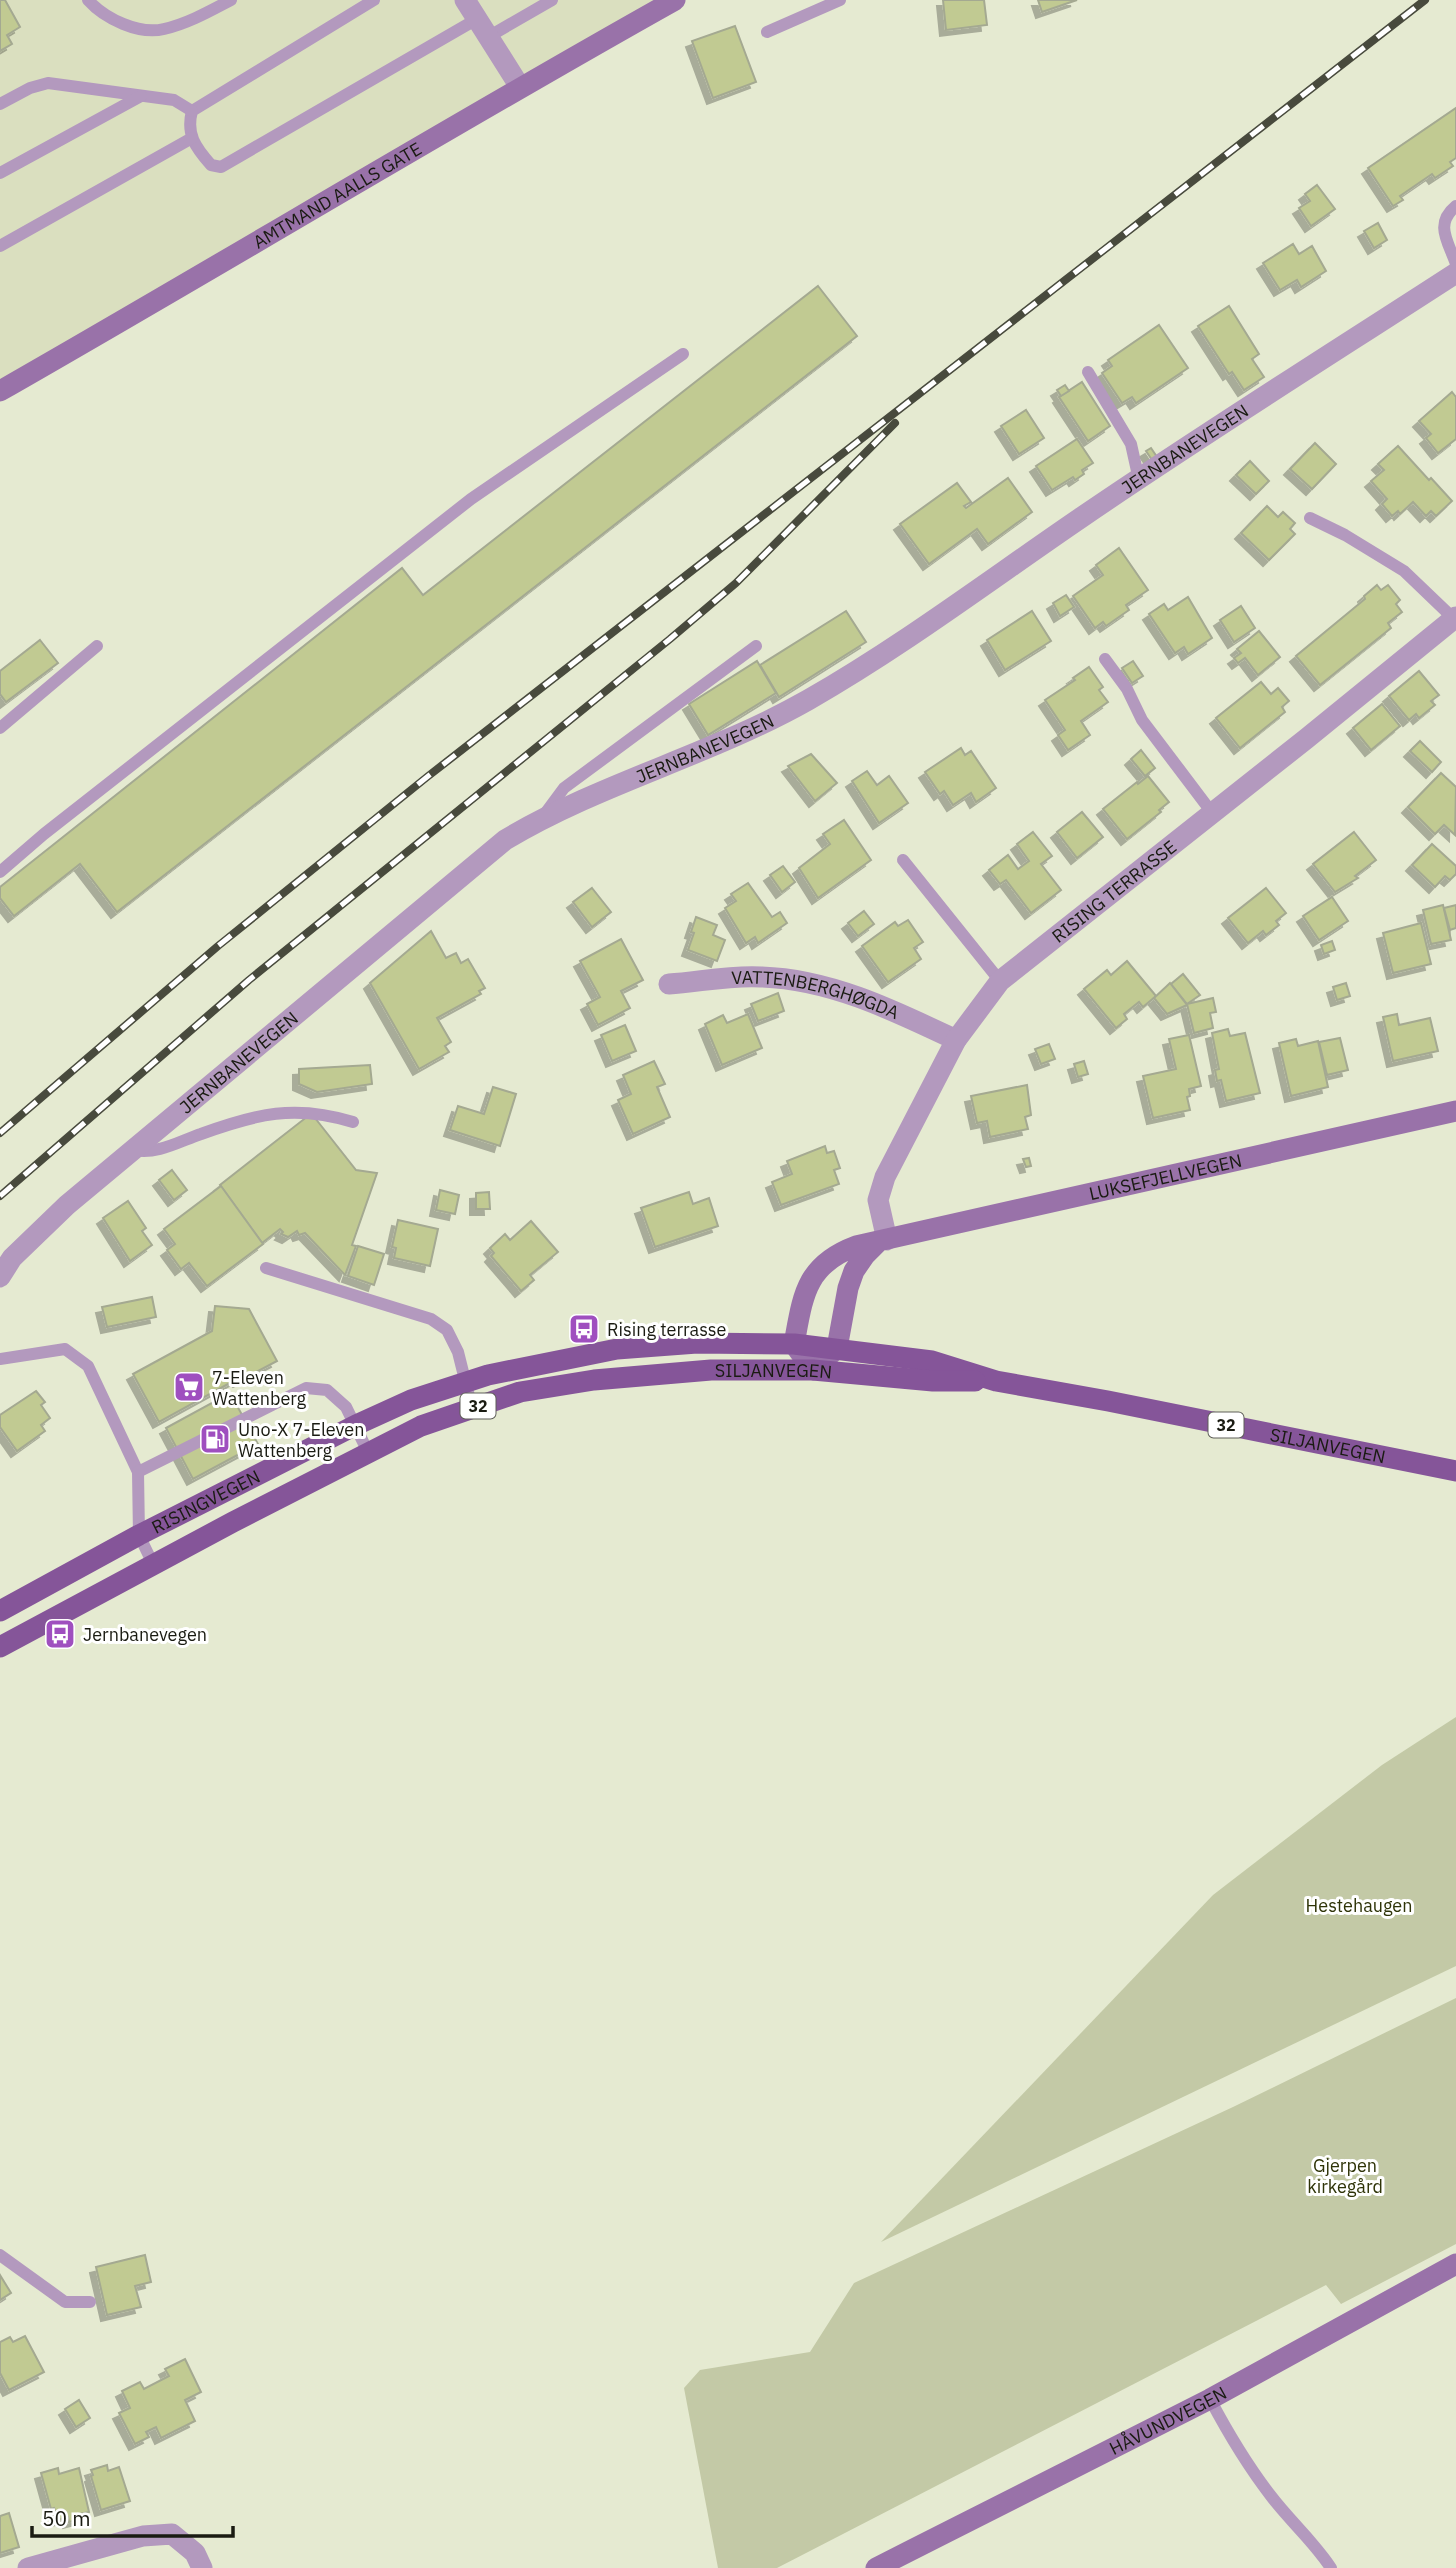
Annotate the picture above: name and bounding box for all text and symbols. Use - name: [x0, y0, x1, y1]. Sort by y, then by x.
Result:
- street label: AMTMAND AALLS GATE: [249, 136, 425, 253]
- street label: JERNBANEVEGEN: [1117, 398, 1252, 499]
- street label: JERNBANEVEGEN: [633, 709, 777, 788]
- street label: RISING TERRASSE: [1047, 835, 1181, 947]
- street label: VATTENBERGHØGDA: [731, 965, 903, 1024]
- street label: JERNBANEVEGEN: [174, 1006, 302, 1118]
- street label: LUKSEFJELLVEGEN: [1087, 1148, 1244, 1205]
- bus stop icon: Rising terrasse: [567, 1312, 601, 1346]
- place label: Rising terrasse: [607, 1318, 727, 1341]
- street label: SILJANVEGEN: [715, 1358, 833, 1383]
- place label: 7-Eleven Wattenberg: [212, 1366, 306, 1410]
- supermarket icon: 7-Eleven Wattenberg: [172, 1370, 206, 1404]
- road number: 32: [461, 1394, 496, 1418]
- road number: 32: [1208, 1413, 1244, 1438]
- place label: Uno-X 7-Eleven Wattenberg: [238, 1418, 364, 1462]
- fuel station icon: Uno-X 7-Eleven Wattenberg: [198, 1422, 232, 1456]
- street label: SILJANVEGEN: [1268, 1422, 1388, 1468]
- street label: RISINGVEGEN: [147, 1464, 264, 1538]
- bus stop icon: Jernbanevegen: [43, 1617, 77, 1651]
- place label: Jernbanevegen: [83, 1623, 207, 1646]
- park label: Hestehaugen: [1306, 1894, 1412, 1917]
- park label: Gjerpen kirkegård: [1307, 2154, 1383, 2198]
- street label: HÅVUNDVEGEN: [1105, 2381, 1230, 2460]
- scale bar: [32, 2494, 233, 2538]
- text: 50 m: [42, 2504, 91, 2532]

